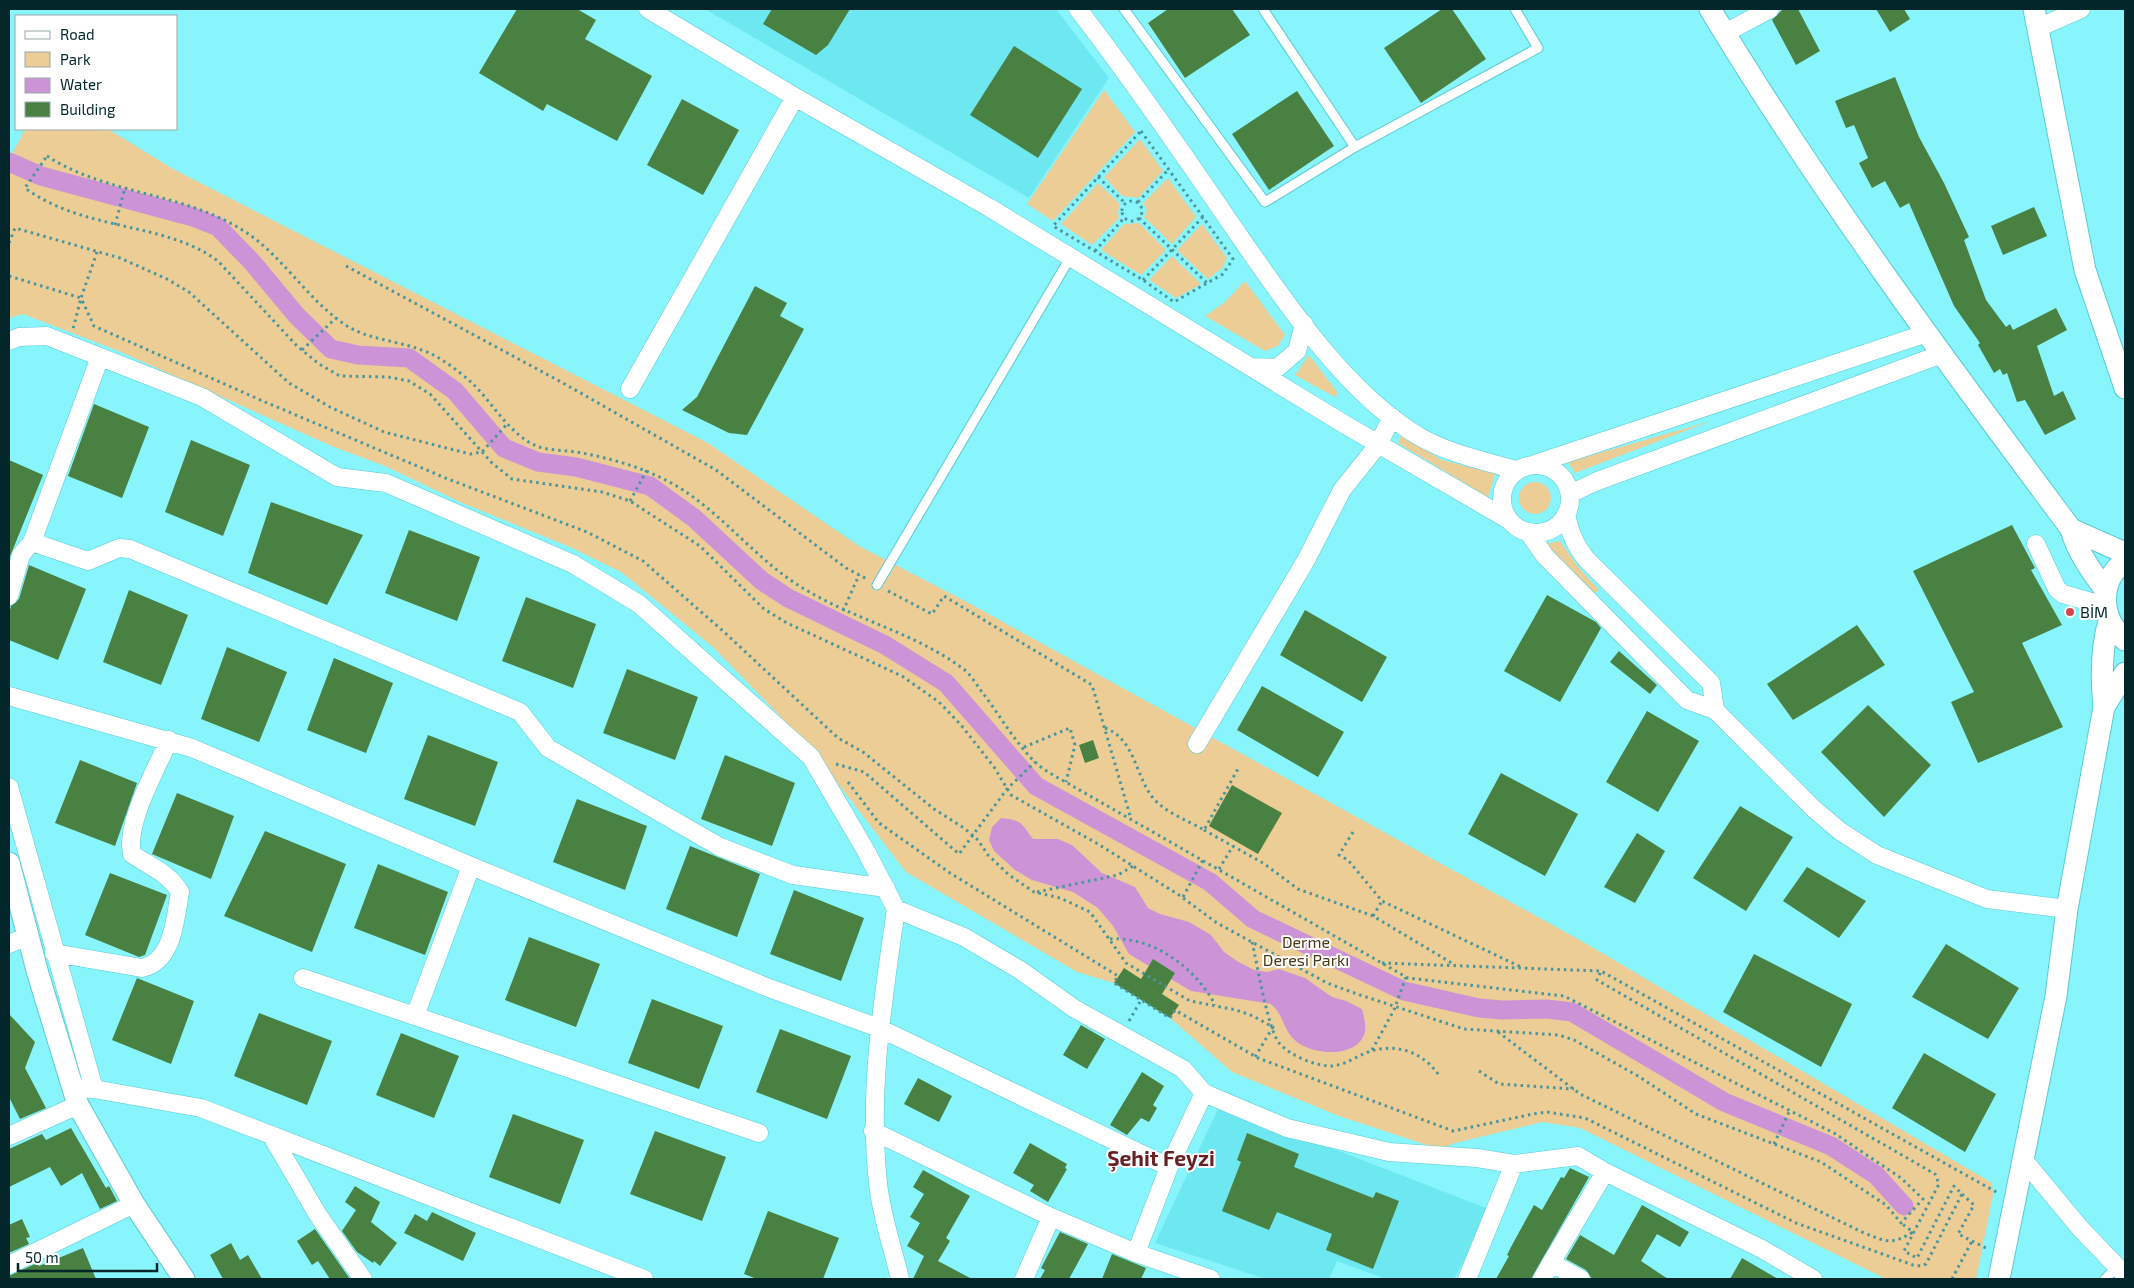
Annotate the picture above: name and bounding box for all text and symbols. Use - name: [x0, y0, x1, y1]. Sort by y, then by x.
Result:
- legend: [15, 15, 178, 130]
- text: Road: [60, 25, 95, 43]
- text: Park: [60, 50, 91, 68]
- text: Water: [60, 75, 102, 93]
- text: Building: [60, 100, 116, 118]
- place label: BİM: [2080, 602, 2108, 621]
- marker: BİM: [2064, 606, 2076, 618]
- park label: Derme Deresi Parkı: [1263, 932, 1349, 969]
- district label: Şehit Feyzi: [1107, 1145, 1215, 1172]
- scale bar: [18, 1240, 156, 1272]
- text: 50 m: [25, 1248, 59, 1266]

